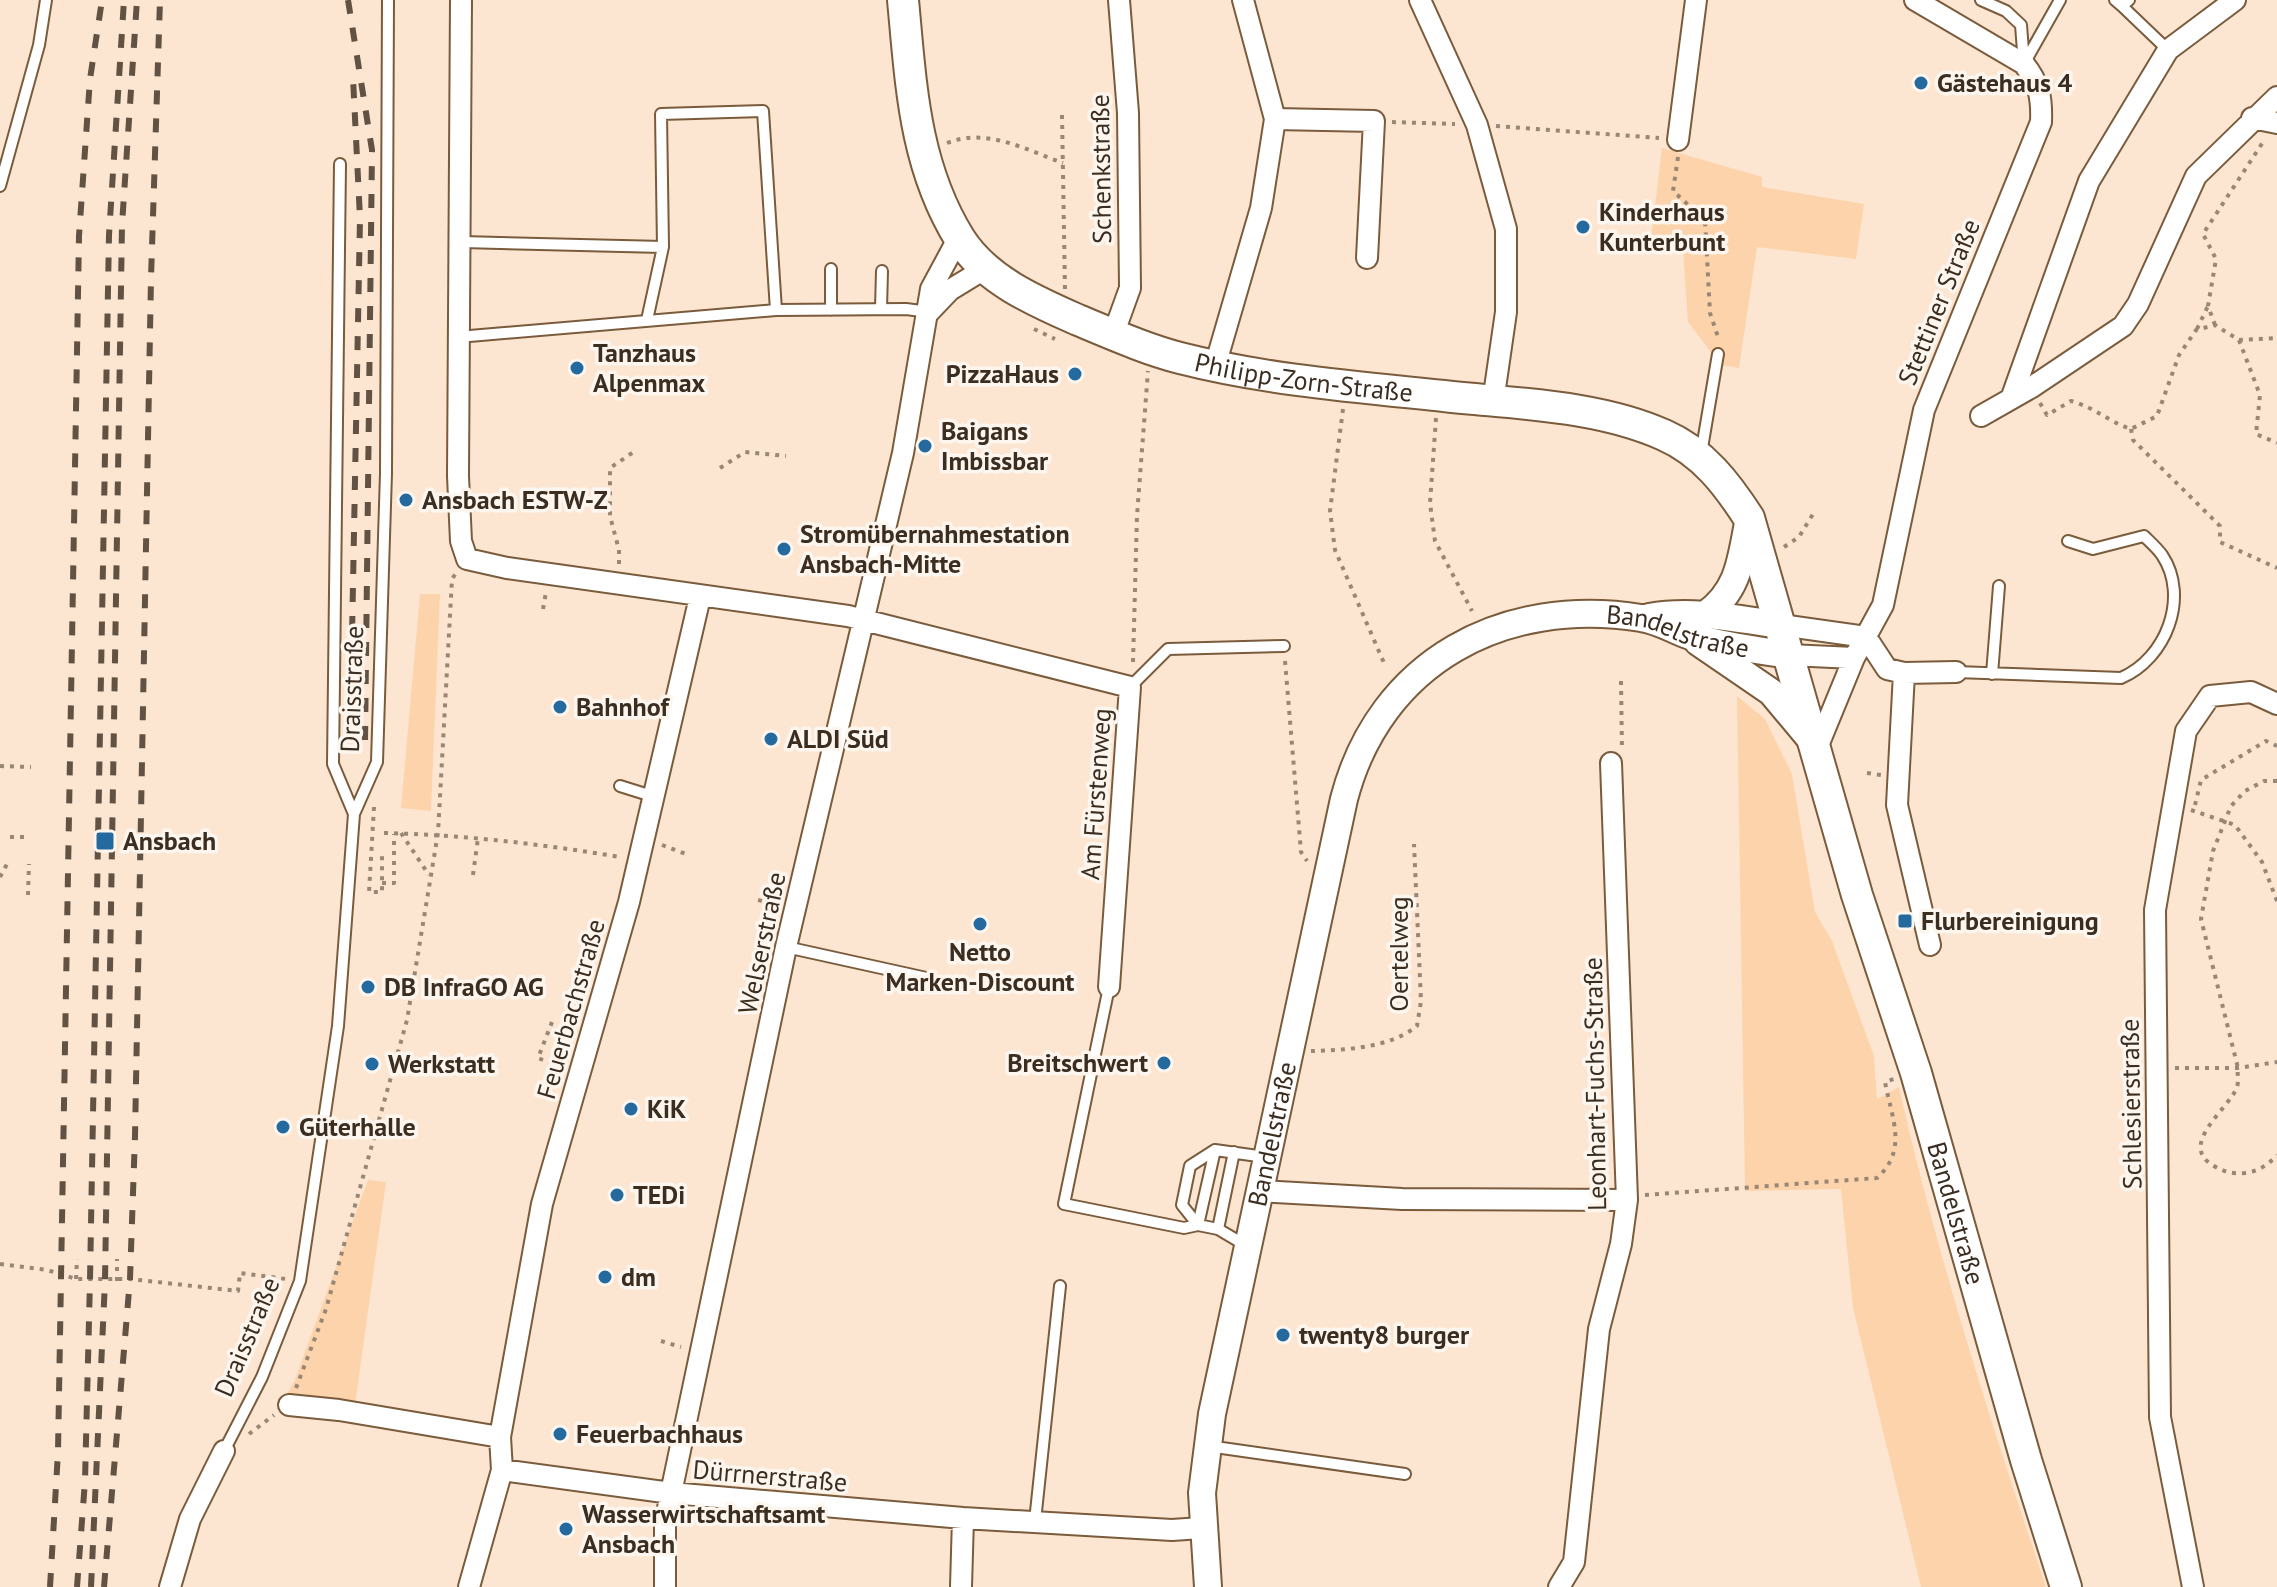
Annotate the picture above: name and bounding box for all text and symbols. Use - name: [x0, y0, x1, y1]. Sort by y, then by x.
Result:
- place label: Gästehaus 4: [1937, 66, 2072, 99]
- marker: Gästehaus 4: [1912, 74, 1930, 92]
- street label: Schenkstraße: [1083, 94, 1118, 244]
- place label: Kinderhaus Kunterbunt: [1599, 195, 1725, 258]
- street label: Stettiner Straße: [1890, 214, 1987, 390]
- marker: Kinderhaus Kunterbunt: [1574, 218, 1592, 236]
- place label: Tanzhaus Alpenmax: [593, 336, 706, 399]
- street label: Philipp-Zorn-Straße: [1192, 345, 1414, 409]
- place label: PizzaHaus: [946, 357, 1059, 390]
- marker: Tanzhaus Alpenmax: [568, 359, 586, 377]
- marker: PizzaHaus: [1066, 365, 1084, 383]
- place label: Baigans Imbissbar: [941, 414, 1049, 477]
- marker: Baigans Imbissbar: [916, 437, 934, 455]
- place label: Ansbach ESTW-Z: [422, 483, 608, 516]
- marker: Ansbach ESTW-Z: [397, 491, 415, 509]
- place label: Stromübernahmestation Ansbach-Mitte: [800, 517, 1070, 580]
- marker: Stromübernahmestation Ansbach-Mitte: [775, 540, 793, 558]
- street label: Bandelstraße: [1605, 597, 1751, 665]
- street label: Draisstraße: [333, 625, 370, 753]
- place label: Bahnhof: [576, 690, 670, 723]
- marker: Bahnhof: [551, 698, 569, 716]
- street label: Am Fürstenweg: [1073, 707, 1118, 881]
- place label: ALDI Süd: [787, 722, 889, 755]
- marker: ALDI Süd: [762, 730, 780, 748]
- place label: Ansbach: [123, 824, 216, 857]
- marker: Ansbach: [94, 830, 116, 852]
- street label: Welserstraße: [730, 869, 793, 1017]
- street label: Oertelweg: [1382, 896, 1415, 1012]
- place label: Flurbereinigung: [1921, 904, 2099, 937]
- marker: Flurbereinigung: [1896, 912, 1914, 930]
- street label: Feuerbachstraße: [529, 915, 612, 1103]
- marker: Netto Marken-Discount: [971, 915, 989, 933]
- place label: Netto Marken-Discount: [886, 935, 1074, 998]
- street label: Leonhart-Fuchs-Straße: [1576, 957, 1613, 1211]
- place label: DB InfraGO AG: [384, 970, 544, 1003]
- marker: DB InfraGO AG: [359, 978, 377, 996]
- street label: Schlesierstraße: [2113, 1018, 2148, 1190]
- place label: Breitschwert: [1007, 1046, 1148, 1079]
- place label: Werkstatt: [388, 1047, 495, 1080]
- marker: Breitschwert: [1155, 1054, 1173, 1072]
- marker: Werkstatt: [363, 1055, 381, 1073]
- street label: Bandelstraße: [1240, 1059, 1303, 1210]
- place label: KiK: [647, 1092, 686, 1125]
- marker: KiK: [622, 1100, 640, 1118]
- place label: Güterhalle: [299, 1110, 416, 1143]
- marker: Güterhalle: [274, 1118, 292, 1136]
- street label: Bandelstraße: [1920, 1138, 1992, 1288]
- place label: TEDi: [633, 1178, 685, 1211]
- marker: TEDi: [608, 1186, 626, 1204]
- place label: dm: [621, 1260, 656, 1293]
- marker: dm: [596, 1268, 614, 1286]
- street label: Draisstraße: [207, 1272, 286, 1402]
- place label: twenty8 burger: [1299, 1318, 1470, 1351]
- marker: twenty8 burger: [1274, 1326, 1292, 1344]
- place label: Feuerbachhaus: [576, 1417, 743, 1450]
- marker: Feuerbachhaus: [551, 1425, 569, 1443]
- street label: Dürrnerstraße: [691, 1452, 849, 1499]
- place label: Wasserwirtschaftsamt Ansbach: [582, 1497, 825, 1560]
- marker: Wasserwirtschaftsamt Ansbach: [557, 1520, 575, 1538]

